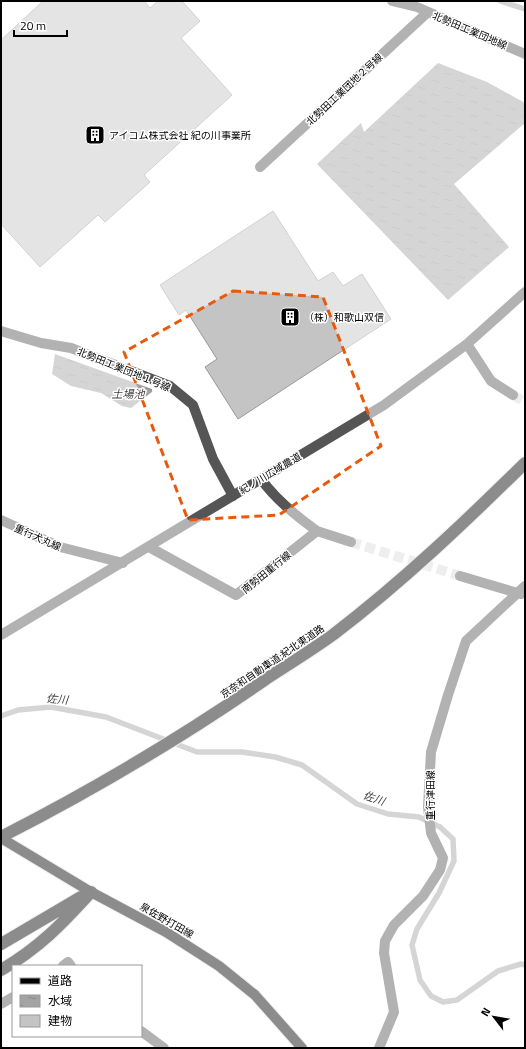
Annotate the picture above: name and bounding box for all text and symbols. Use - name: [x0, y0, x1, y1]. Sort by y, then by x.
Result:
- street label: 北勢田工業団地線: [430, 8, 510, 53]
- scale bar: [14, 12, 67, 38]
- text: 20 m: [20, 16, 46, 35]
- street label: 北勢田工業団地２号線: [303, 50, 386, 129]
- building icon: アイコム株式会社 紀の川事業所: [84, 124, 106, 146]
- place label: アイコム株式会社 紀の川事業所: [109, 128, 251, 143]
- building icon: （株）和歌山双信: [279, 306, 301, 328]
- place label: （株）和歌山双信: [304, 310, 384, 325]
- street label: 北勢田工業団地１号線: [75, 344, 173, 395]
- water label: 土場池: [112, 386, 145, 402]
- street label: 紀ノ川広域農道: [236, 449, 304, 498]
- street label: 重行犬丸線: [12, 520, 64, 554]
- street label: 南勢田重行線: [238, 548, 294, 597]
- street label: 京奈和自動車道;紀北東道路: [217, 621, 327, 702]
- water label: 佐川: [45, 690, 70, 708]
- street label: 重行津田線: [423, 770, 438, 820]
- water label: 佐川: [361, 787, 388, 809]
- street label: 泉佐野打田線: [137, 899, 196, 942]
- legend: [12, 965, 142, 1037]
- text: 道路: [48, 971, 72, 990]
- text: 水域: [48, 991, 72, 1010]
- north arrow: [474, 997, 514, 1037]
- text: N: [477, 1004, 494, 1019]
- text: 建物: [48, 1011, 72, 1030]

